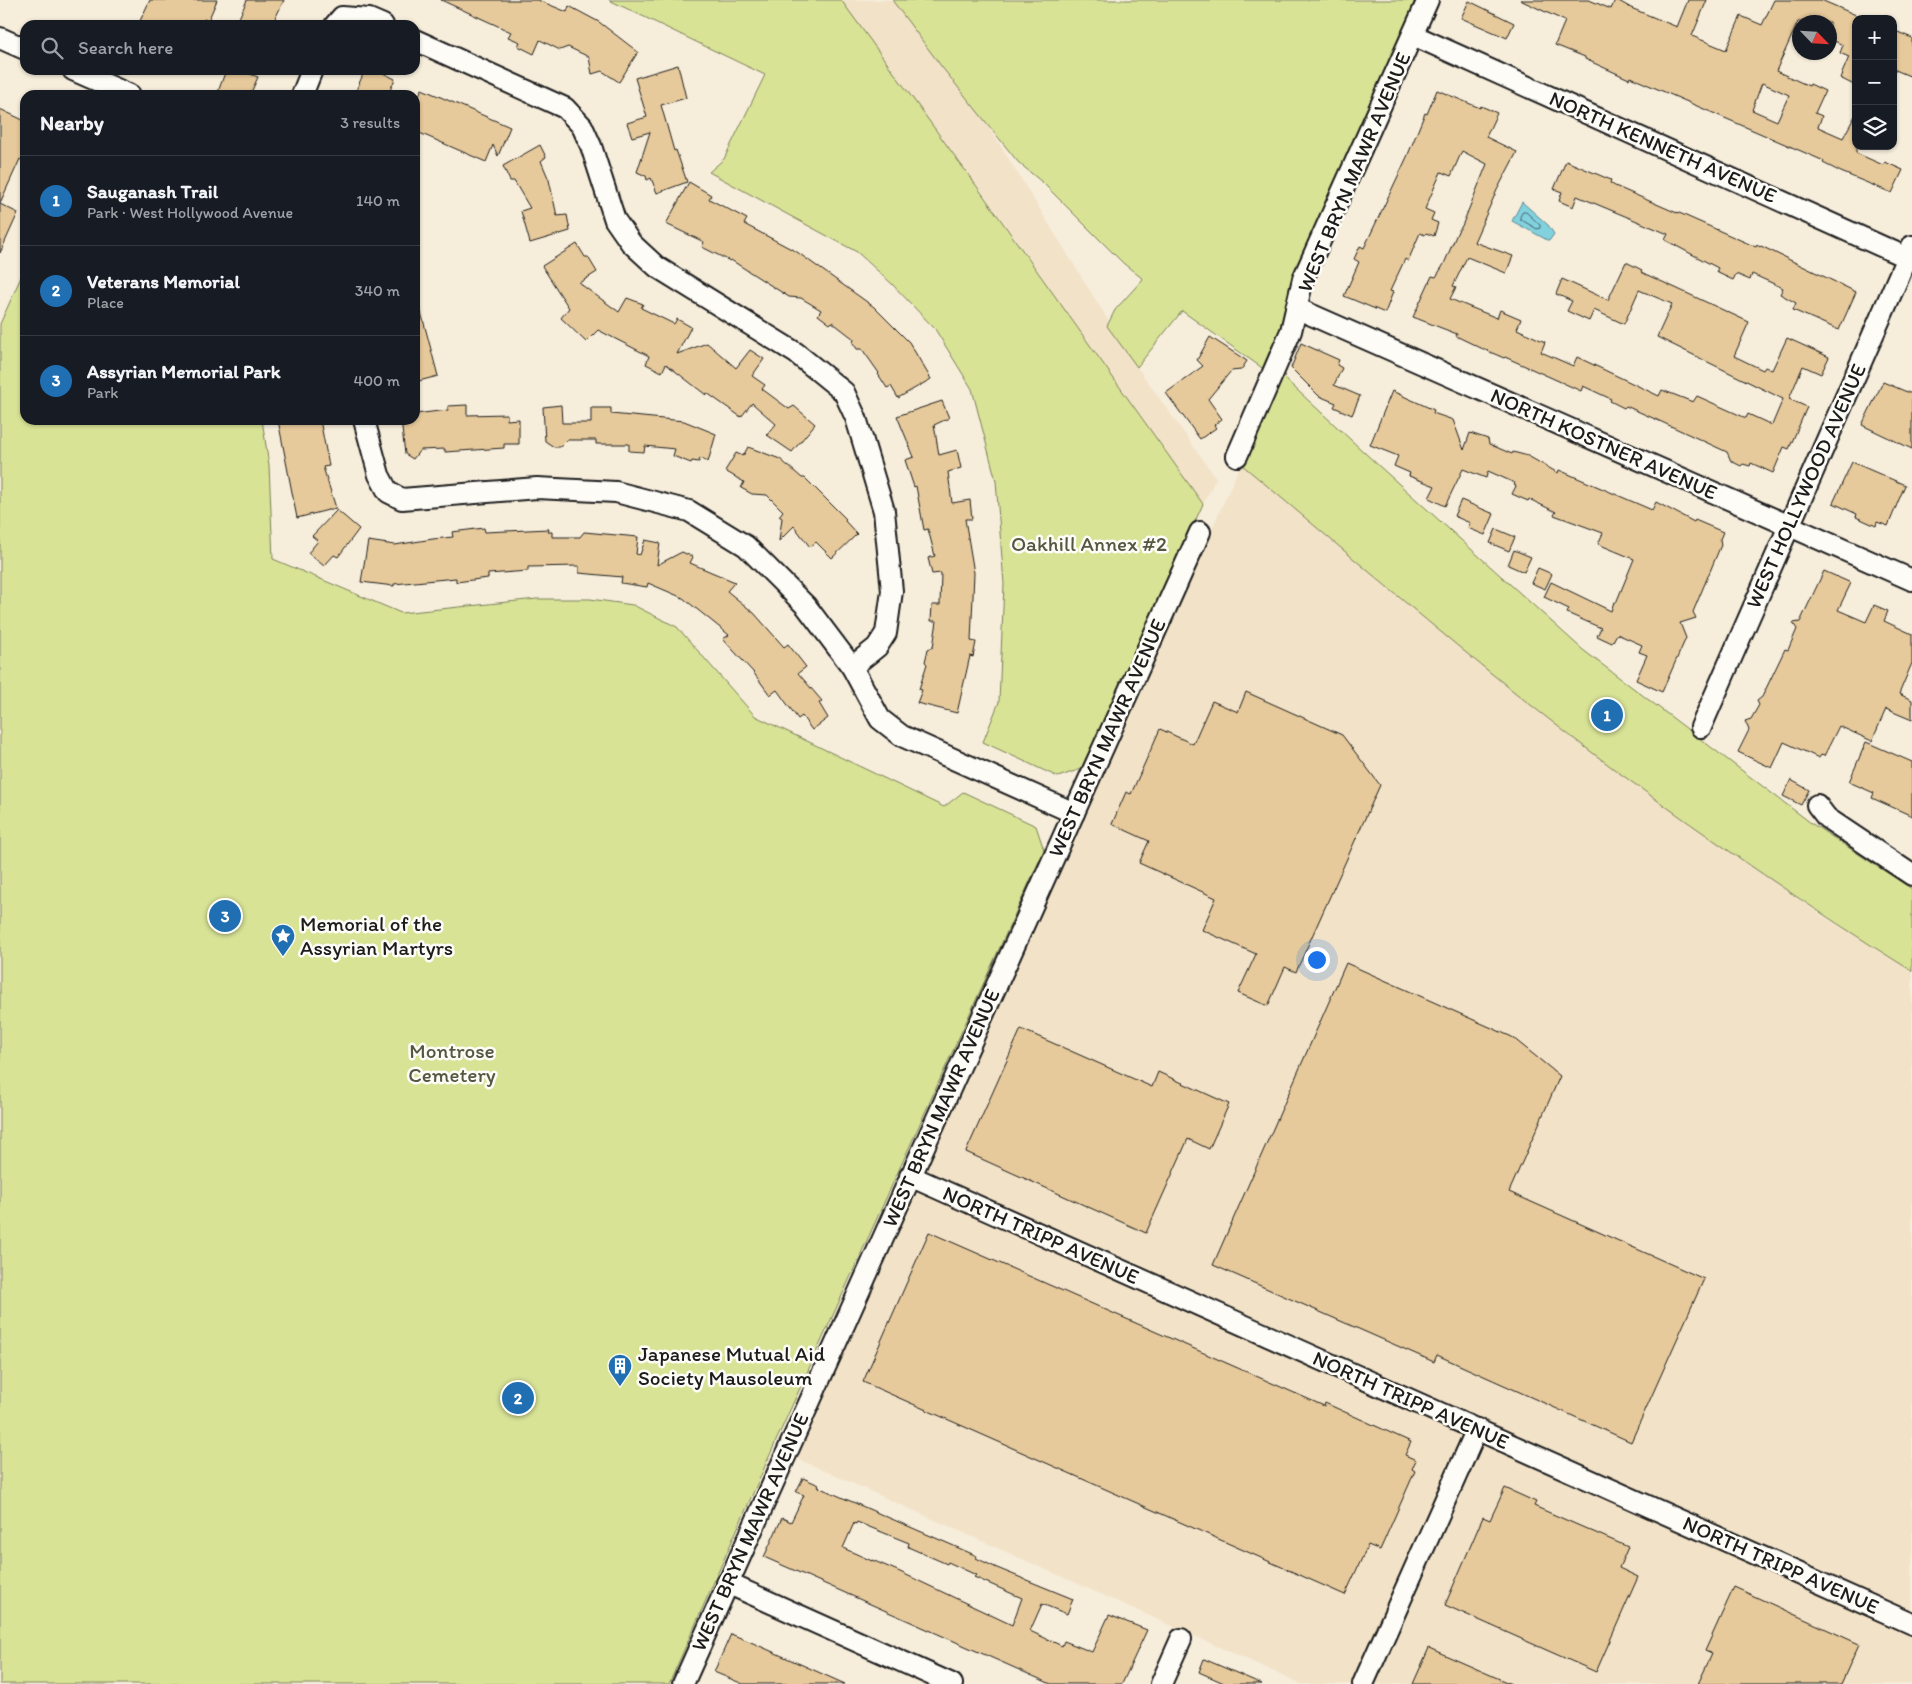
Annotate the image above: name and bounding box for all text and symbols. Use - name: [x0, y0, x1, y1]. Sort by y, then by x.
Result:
- north arrow: [1792, 15, 1837, 60]
- map controls: [1852, 15, 1897, 150]
- button: +: [1852, 15, 1897, 60]
- search box: [20, 20, 420, 75]
- icon: search: [38, 34, 66, 62]
- text: Search here: [78, 36, 173, 59]
- street label: WEST BRYN MAWR AVENUE: [1292, 48, 1416, 296]
- button: −: [1852, 60, 1897, 105]
- street label: NORTH KENNETH AVENUE: [1546, 85, 1781, 208]
- button: layers: [1852, 105, 1897, 150]
- text: Nearby: [40, 110, 104, 135]
- text: 3 results: [340, 113, 400, 132]
- text: Sauganash Trail: [87, 180, 218, 203]
- text: 1: [52, 191, 60, 210]
- text: 140 m: [356, 191, 400, 210]
- text: Park · West Hollywood Avenue: [87, 203, 293, 222]
- text: Veterans Memorial: [87, 270, 240, 293]
- text: 2: [52, 281, 60, 300]
- text: 340 m: [355, 281, 400, 300]
- text: Place: [87, 293, 124, 312]
- street label: WEST HOLLYWOOD AVENUE: [1740, 359, 1871, 612]
- text: Assyrian Memorial Park: [87, 360, 280, 383]
- text: 3: [52, 371, 60, 390]
- text: 400 m: [354, 371, 400, 390]
- street label: NORTH KOSTNER AVENUE: [1487, 382, 1721, 505]
- text: Park: [87, 383, 118, 402]
- park label: Oakhill Annex #2: [1011, 531, 1167, 556]
- street label: WEST BRYN MAWR AVENUE: [1043, 614, 1171, 861]
- pin: 1: [1591, 696, 1623, 734]
- pin: 3: [209, 897, 241, 935]
- place label: Memorial of the Assyrian Martyrs: [300, 911, 453, 960]
- place icon: Memorial of the Assyrian Martyrs: [270, 923, 296, 957]
- your location: [1304, 947, 1330, 973]
- street label: WEST BRYN MAWR AVENUE: [877, 984, 1005, 1231]
- park label: Montrose Cemetery: [408, 1038, 496, 1087]
- street label: NORTH TRIPP AVENUE: [939, 1180, 1143, 1289]
- place label: Japanese Mutual Aid Society Mausoleum: [638, 1341, 826, 1390]
- street label: NORTH TRIPP AVENUE: [1309, 1345, 1513, 1454]
- building icon: Japanese Mutual Aid Society Mausoleum: [607, 1353, 633, 1387]
- pin: 2: [502, 1379, 534, 1417]
- street label: WEST BRYN MAWR AVENUE: [686, 1408, 814, 1655]
- street label: NORTH TRIPP AVENUE: [1679, 1510, 1883, 1619]

